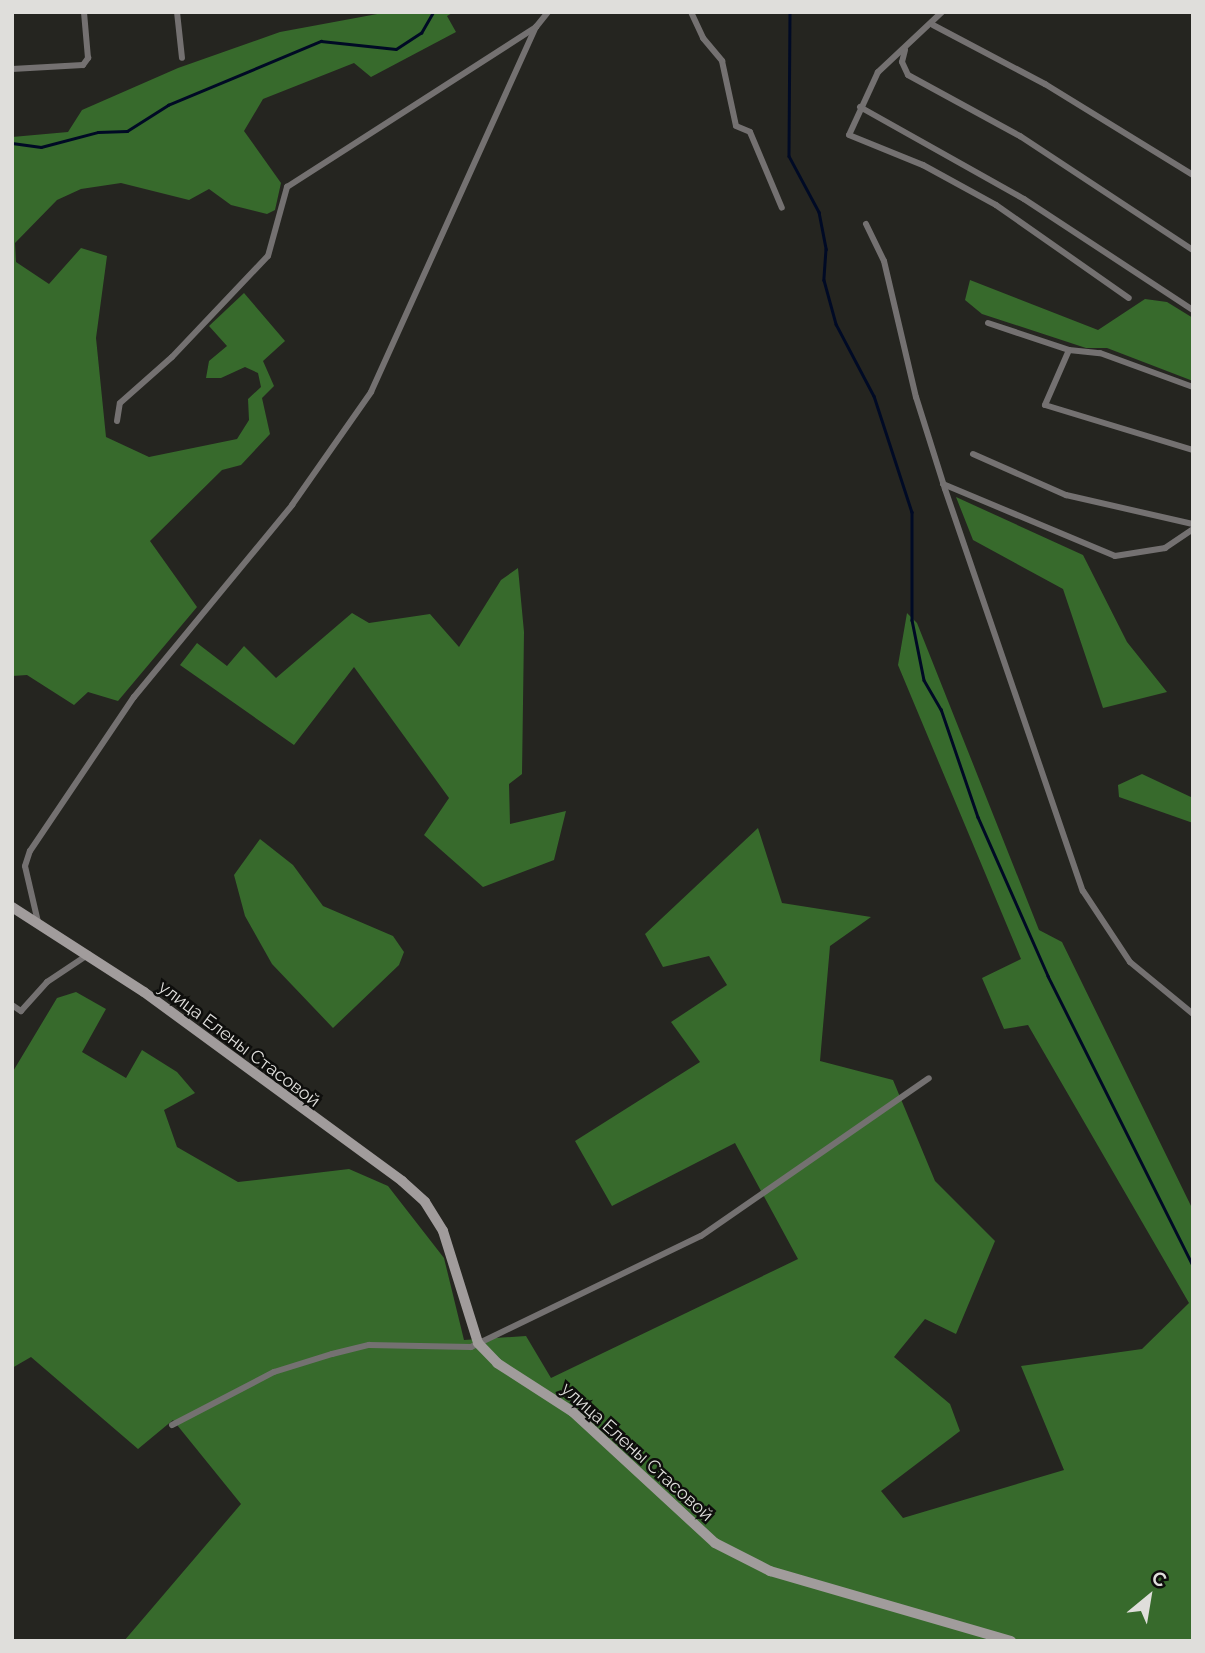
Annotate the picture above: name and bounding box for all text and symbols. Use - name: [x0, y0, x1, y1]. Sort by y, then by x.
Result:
- street label: улица Елены Стасовой: [154, 976, 324, 1112]
- street label: улица Елены Стасовой: [557, 1378, 717, 1526]
- north arrow: [1114, 1562, 1184, 1632]
- text: С: [1148, 1566, 1171, 1592]

